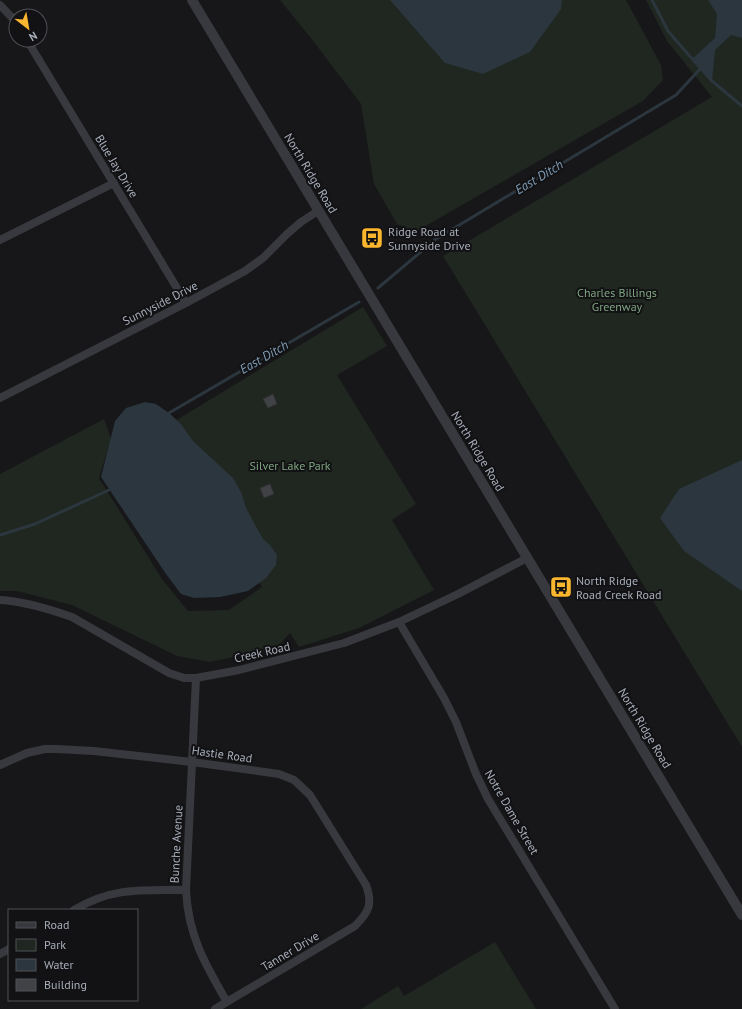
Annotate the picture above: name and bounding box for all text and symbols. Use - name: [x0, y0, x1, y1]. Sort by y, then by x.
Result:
- north arrow: [8, 8, 48, 48]
- text: N: [26, 29, 40, 44]
- street label: North Ridge Road: [281, 130, 341, 216]
- street label: Blue Jay Drive: [92, 132, 142, 200]
- water label: East Ditch: [512, 156, 566, 198]
- place label: Ridge Road at Sunnyside Drive: [388, 224, 470, 253]
- bus stop icon: Ridge Road at Sunnyside Drive: [359, 225, 385, 251]
- street label: Sunnyside Drive: [120, 278, 200, 328]
- park label: Charles Billings Greenway: [577, 285, 657, 314]
- water label: East Ditch: [237, 336, 292, 378]
- street label: North Ridge Road: [448, 408, 508, 494]
- park label: Silver Lake Park: [249, 458, 331, 473]
- place label: North Ridge Road Creek Road: [576, 573, 661, 602]
- bus stop icon: North Ridge Road Creek Road: [548, 574, 574, 600]
- street label: Creek Road: [233, 638, 291, 666]
- street label: North Ridge Road: [615, 685, 675, 771]
- street label: Hastie Road: [191, 742, 253, 766]
- street label: Notre Dame Street: [482, 767, 542, 857]
- street label: Bunche Avenue: [166, 804, 186, 884]
- legend: [8, 909, 138, 1001]
- text: Road: [44, 917, 69, 932]
- street label: Tanner Drive: [258, 928, 322, 974]
- text: Park: [44, 937, 66, 952]
- text: Water: [44, 957, 74, 972]
- text: Building: [44, 977, 87, 992]

